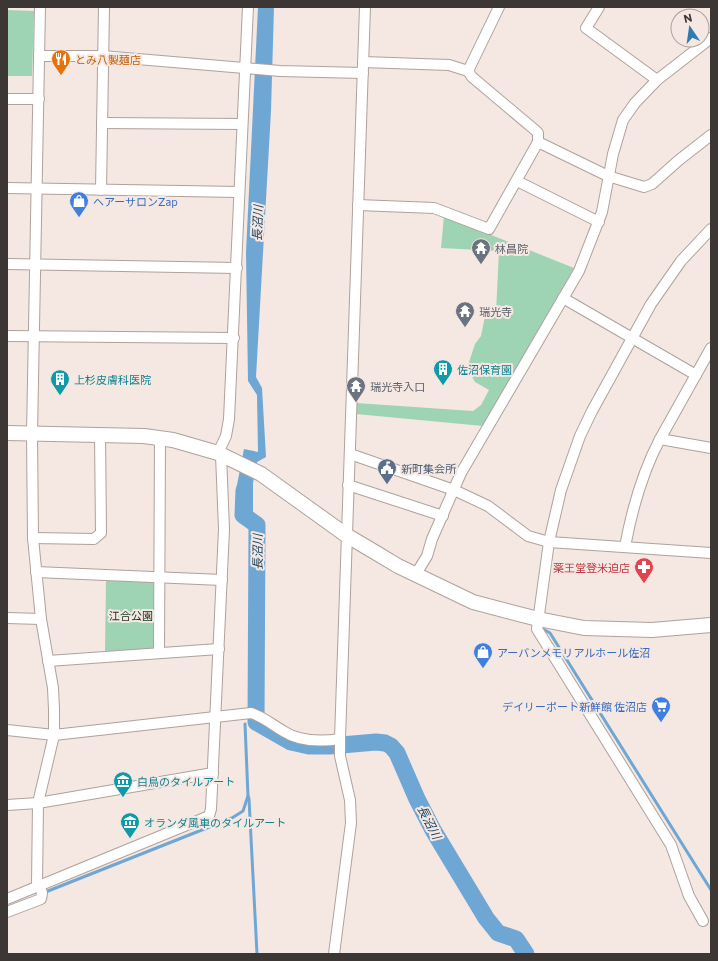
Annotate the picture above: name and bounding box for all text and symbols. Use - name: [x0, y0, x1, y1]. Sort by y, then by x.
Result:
- north arrow: [670, 8, 710, 48]
- text: N: [682, 11, 693, 25]
- restaurant icon: とみ八製麺店: [50, 48, 72, 76]
- place label: とみ八製麺店: [75, 53, 141, 66]
- shop icon: ヘアーサロンZap: [68, 190, 90, 218]
- place label: ヘアーサロンZap: [93, 195, 178, 208]
- water label: 長沼川: [249, 203, 265, 241]
- temple icon: 林昌院: [470, 237, 492, 265]
- place label: 林昌院: [495, 242, 528, 255]
- temple icon: 瑞光寺: [454, 300, 476, 328]
- place label: 瑞光寺: [479, 305, 512, 318]
- building icon: 佐沼保育園: [432, 358, 454, 386]
- place label: 佐沼保育園: [457, 363, 512, 376]
- building icon: 上杉皮膚科医院: [49, 368, 71, 396]
- place label: 上杉皮膚科医院: [74, 373, 151, 386]
- temple icon: 瑞光寺入口: [345, 375, 367, 403]
- place label: 瑞光寺入口: [370, 380, 425, 393]
- public building icon: 新町集会所: [376, 457, 398, 485]
- place label: 新町集会所: [401, 462, 457, 475]
- water label: 長沼川: [250, 532, 264, 570]
- pharmacy icon: 薬王堂登米迫店: [633, 556, 655, 584]
- place label: 薬王堂登米迫店: [553, 561, 630, 574]
- park label: 江合公園: [109, 609, 153, 622]
- shop icon: アーバンメモリアルホール佐沼: [472, 641, 494, 669]
- place label: アーバンメモリアルホール佐沼: [497, 646, 650, 659]
- supermarket icon: デイリーポート新鮮館 佐沼店: [650, 695, 672, 723]
- place label: デイリーポート新鮮館 佐沼店: [502, 700, 647, 713]
- museum icon: 白鳥のタイルアート: [112, 770, 134, 798]
- place label: 白鳥のタイルアート: [137, 775, 235, 788]
- water label: 長沼川: [416, 803, 445, 843]
- museum icon: オランダ風車のタイルアート: [119, 811, 141, 839]
- place label: オランダ風車のタイルアート: [144, 816, 286, 829]

